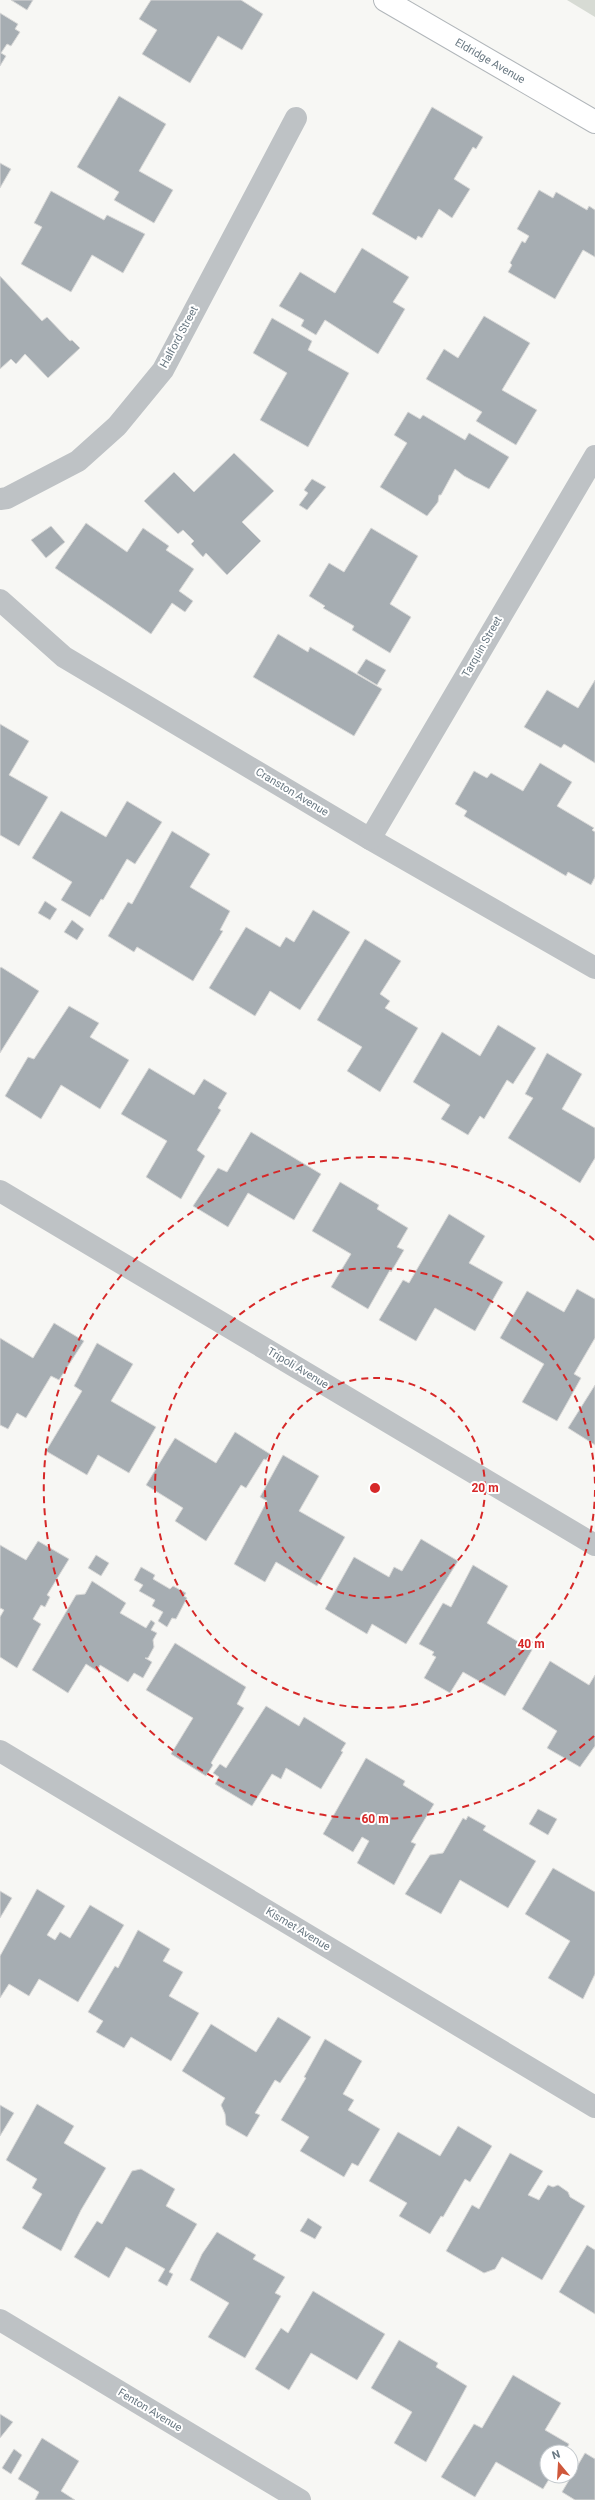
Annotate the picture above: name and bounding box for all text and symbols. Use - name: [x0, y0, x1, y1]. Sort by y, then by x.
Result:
- street label: Eldridge Avenue: [453, 36, 527, 86]
- street label: Halford Street: [157, 303, 201, 370]
- street label: Tarquin Street: [459, 614, 505, 680]
- street label: Cranston Avenue: [253, 765, 331, 819]
- street label: Tripoli Avenue: [265, 1345, 331, 1391]
- centre of rings: [368, 1481, 382, 1495]
- text: 20 m: [471, 1481, 499, 1495]
- text: 40 m: [517, 1637, 545, 1651]
- text: 60 m: [361, 1812, 389, 1826]
- street label: Kismet Avenue: [263, 1905, 333, 1953]
- street label: Fenton Avenue: [116, 2386, 185, 2434]
- north arrow: [539, 2444, 579, 2484]
- text: N: [550, 2448, 562, 2462]

